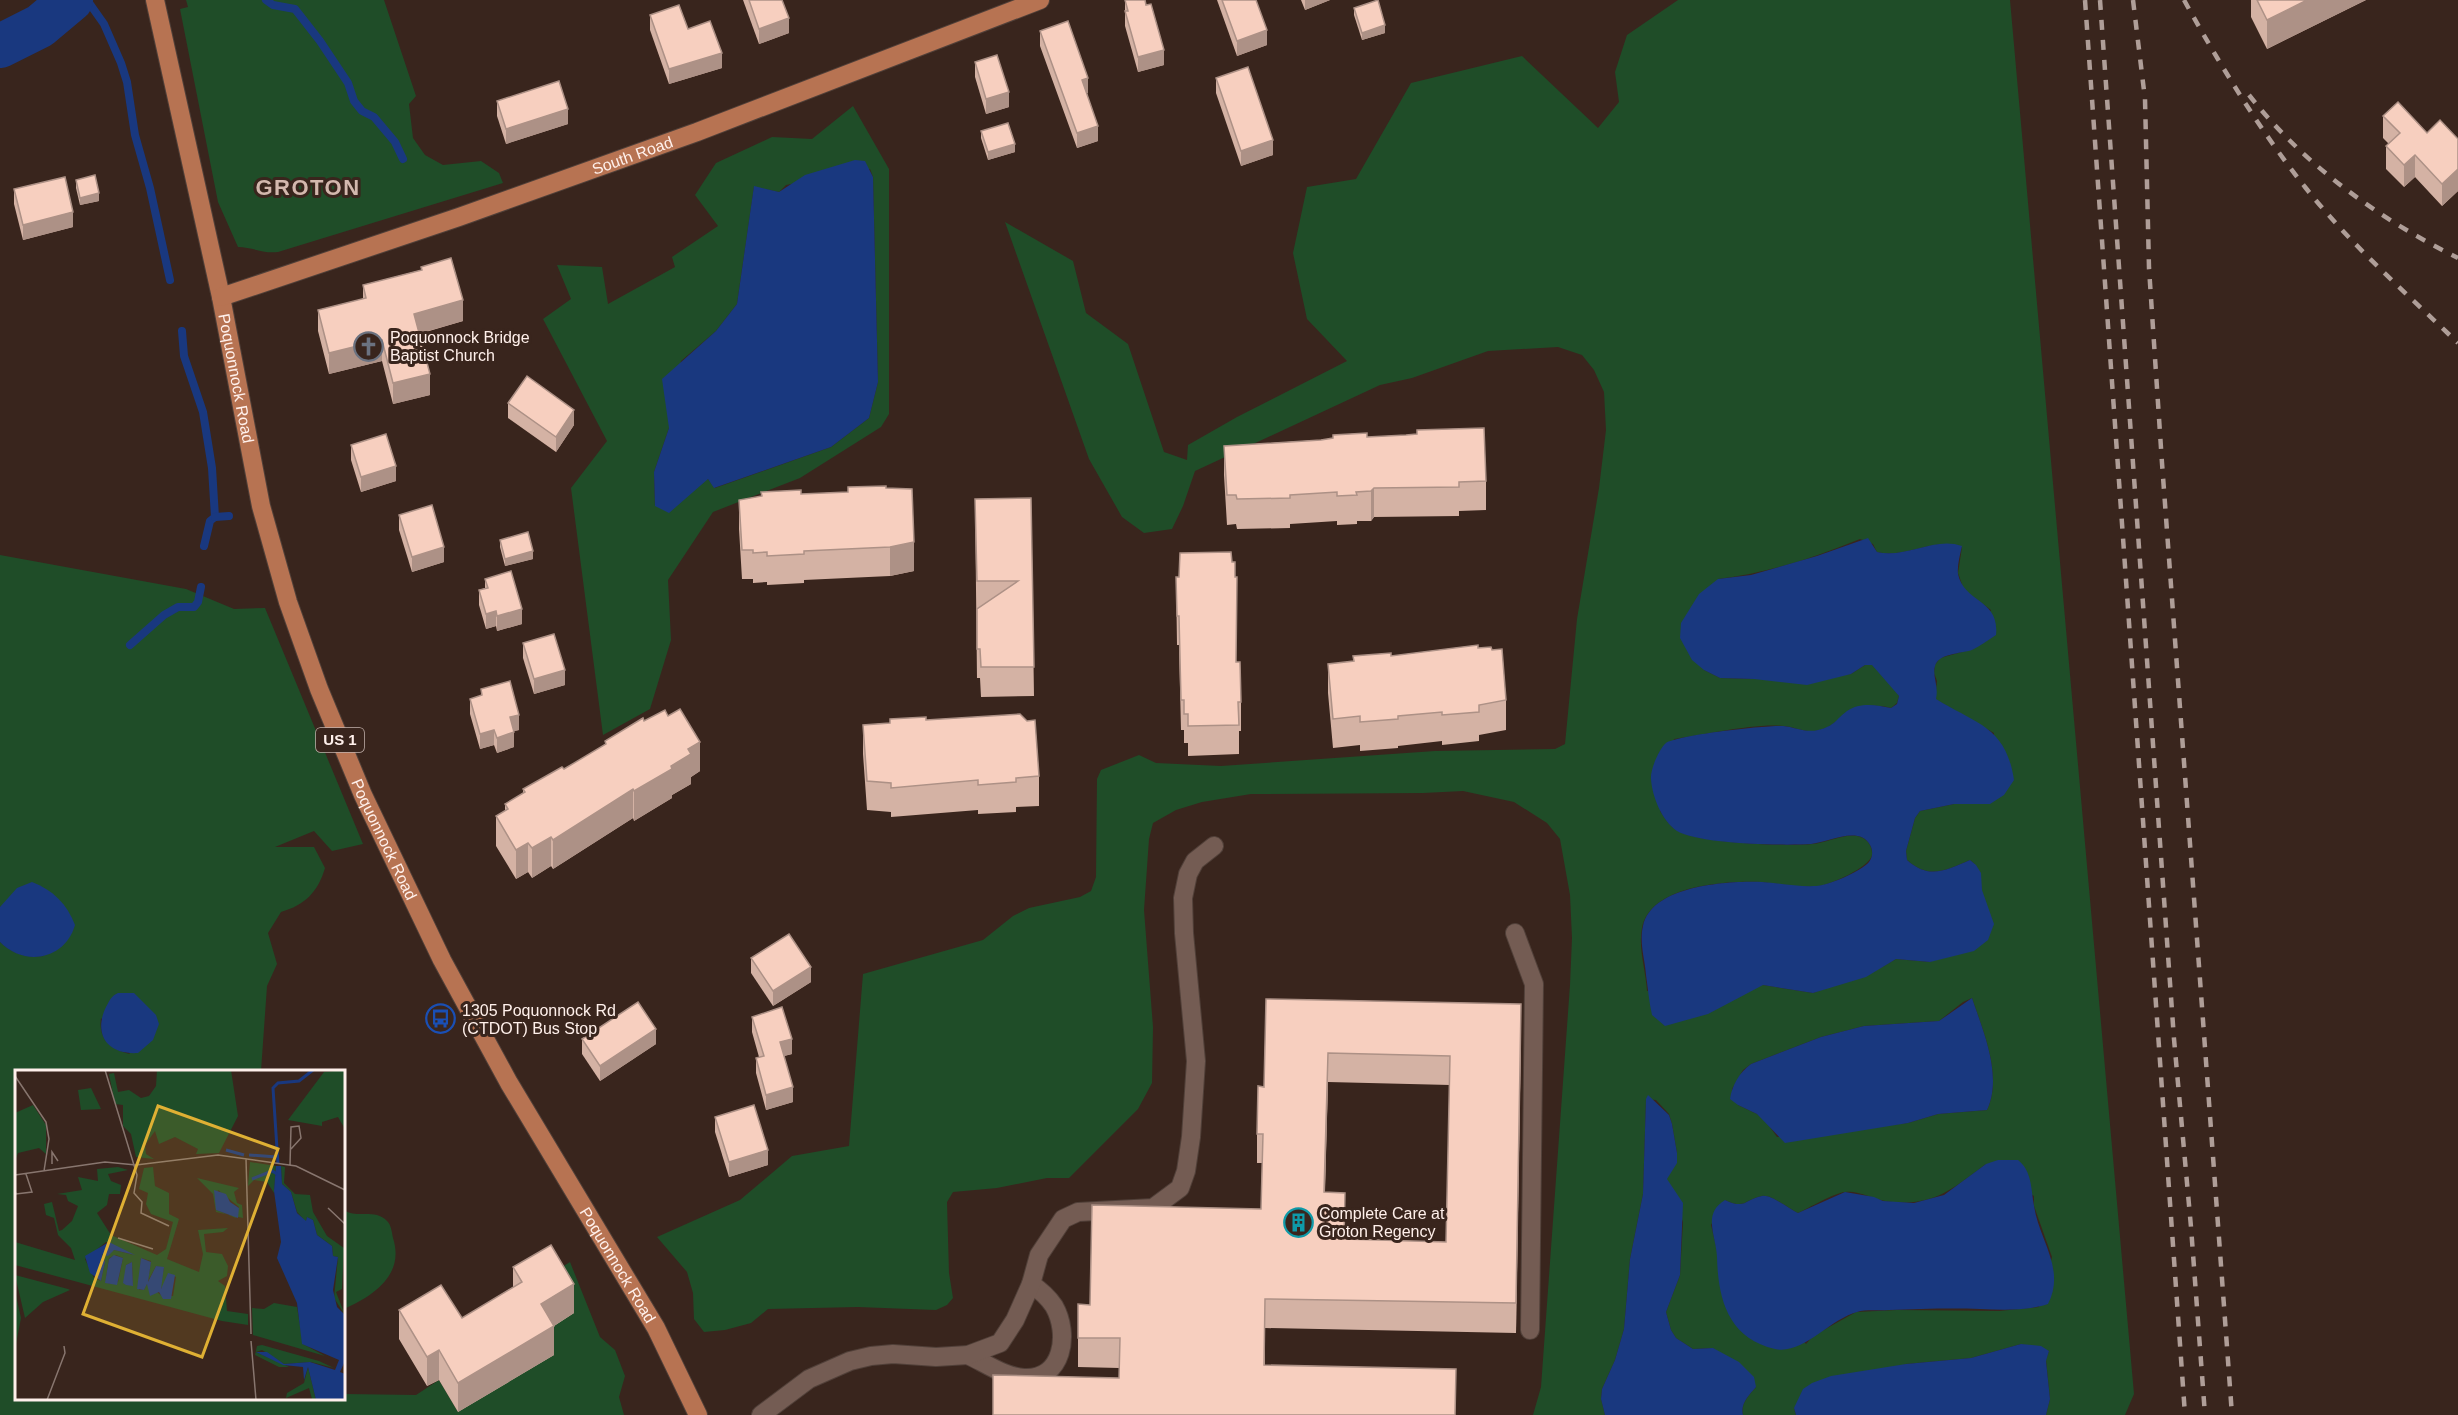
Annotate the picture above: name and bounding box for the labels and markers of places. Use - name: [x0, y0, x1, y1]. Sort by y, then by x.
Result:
- place label: Poquonnock Bridge Baptist Church: [390, 329, 530, 364]
- church icon: Poquonnock Bridge Baptist Church: [353, 330, 385, 362]
- place label: 1305 Poquonnock Rd (CTDOT) Bus Stop: [462, 1002, 616, 1037]
- bus stop icon: 1305 Poquonnock Rd (CTDOT) Bus Stop: [425, 1003, 457, 1035]
- place label: Complete Care at Groton Regency: [1319, 1205, 1445, 1240]
- building icon: Complete Care at Groton Regency: [1282, 1206, 1314, 1238]

